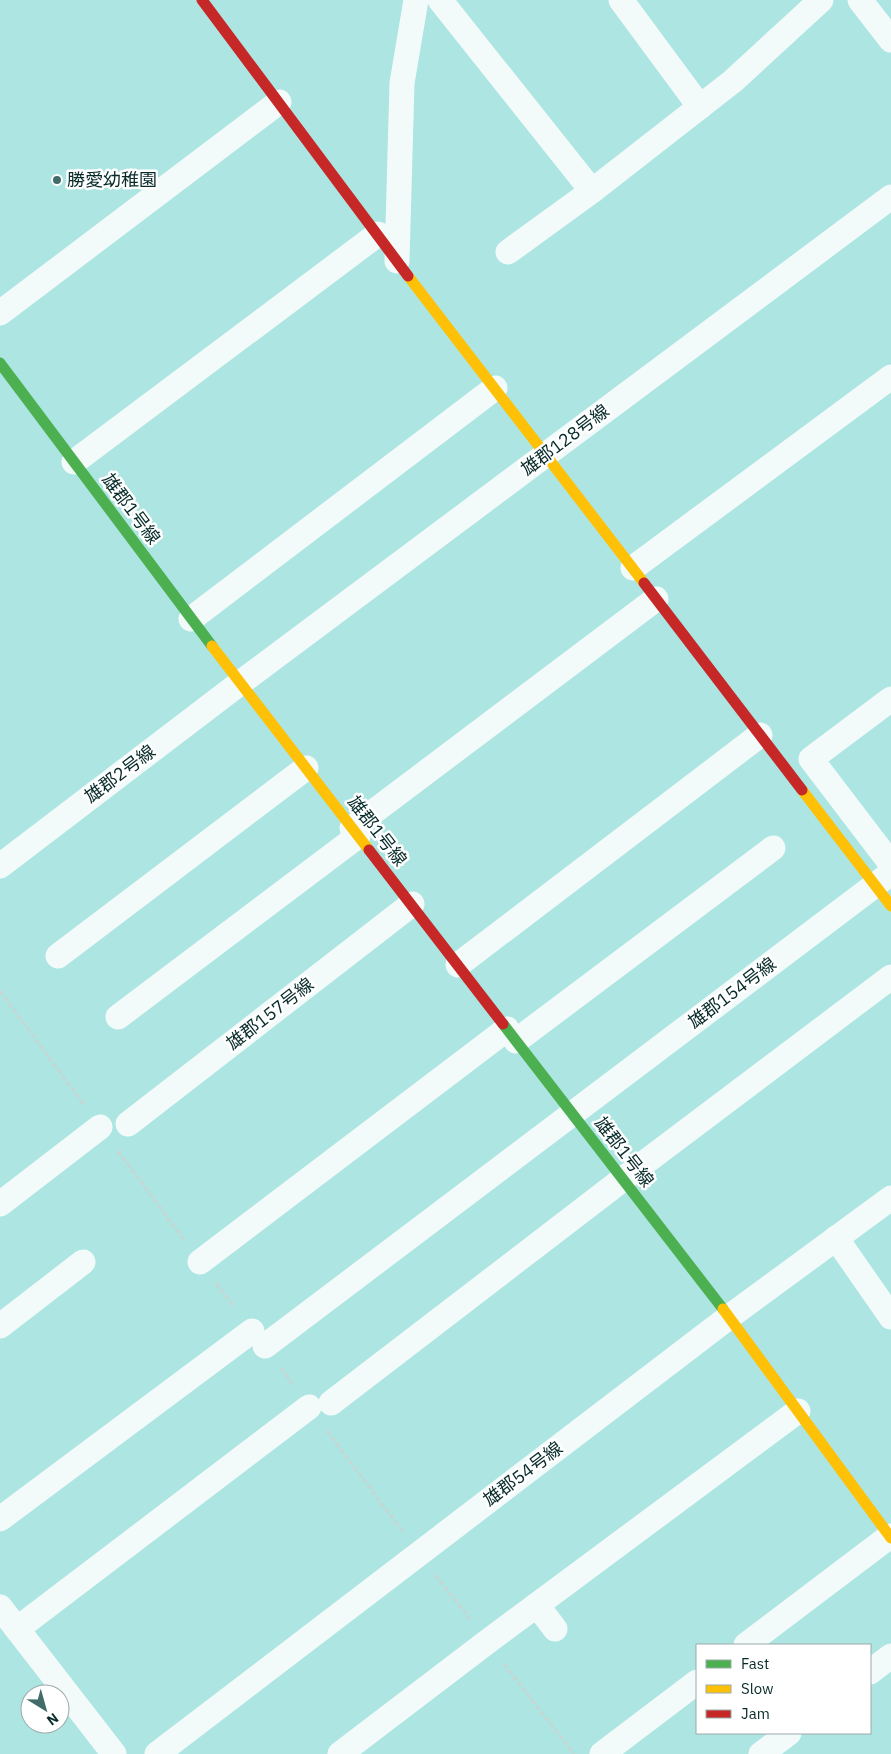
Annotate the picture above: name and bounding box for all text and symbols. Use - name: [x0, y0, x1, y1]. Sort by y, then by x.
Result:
- place label: 勝愛幼稚園: [67, 168, 157, 191]
- marker: 勝愛幼稚園: [51, 174, 63, 186]
- street label: 雄郡128号線: [516, 399, 613, 480]
- street label: 雄郡1号線: [97, 469, 166, 549]
- street label: 雄郡2号線: [80, 739, 160, 808]
- street label: 雄郡1号線: [343, 791, 412, 870]
- street label: 雄郡154号線: [683, 952, 780, 1033]
- street label: 雄郡157号線: [221, 972, 318, 1055]
- street label: 雄郡1号線: [590, 1112, 659, 1191]
- street label: 雄郡54号線: [478, 1436, 567, 1511]
- legend: [696, 1644, 871, 1734]
- text: Fast: [741, 1654, 769, 1673]
- text: Slow: [741, 1679, 774, 1698]
- north arrow: [20, 1684, 70, 1734]
- text: Jam: [741, 1704, 770, 1723]
- text: N: [43, 1709, 62, 1730]

